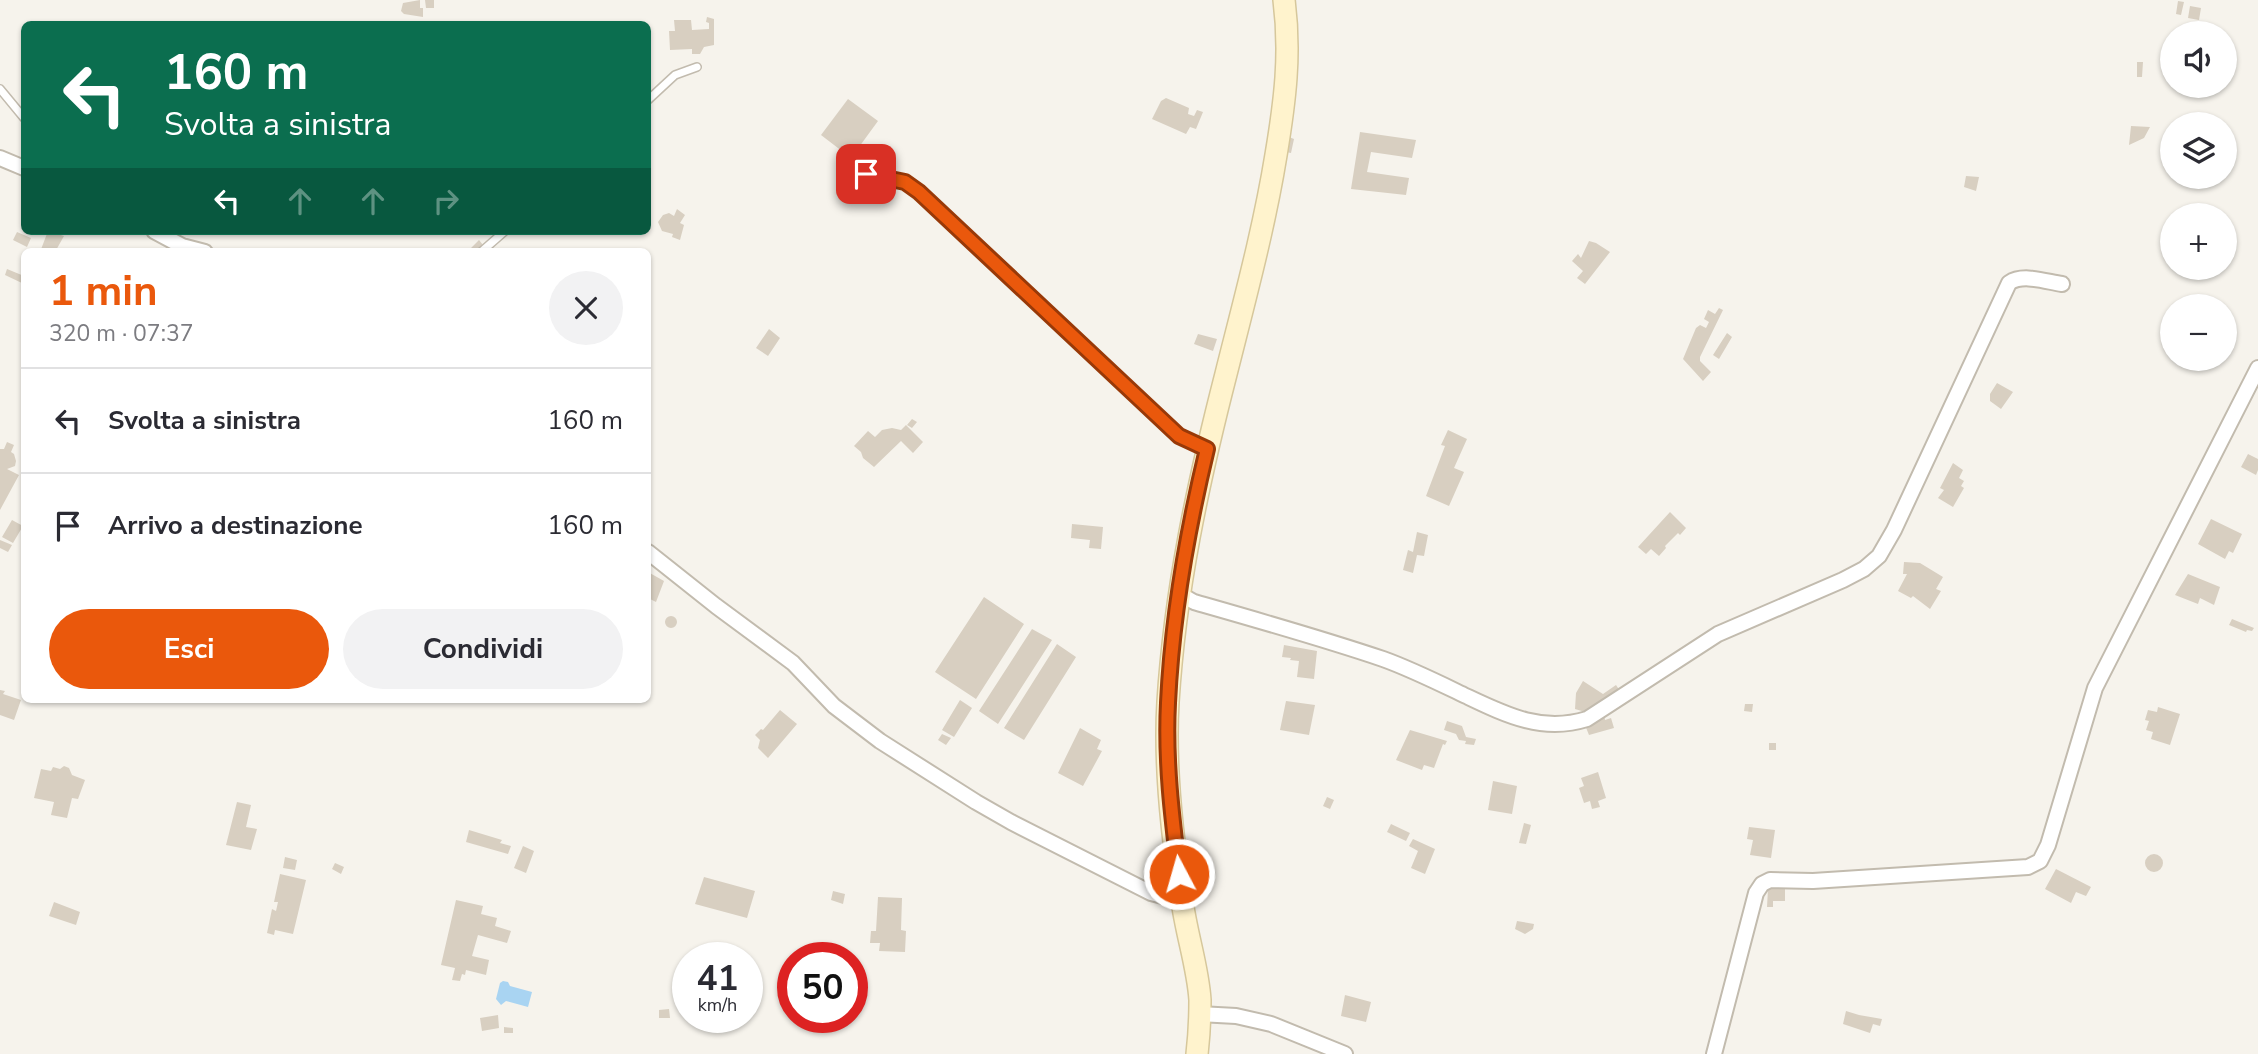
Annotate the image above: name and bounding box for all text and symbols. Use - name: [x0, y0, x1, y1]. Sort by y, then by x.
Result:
- map controls: [2160, 21, 2237, 371]
- button: sound: [2160, 21, 2237, 98]
- text: 160 m: [164, 39, 308, 106]
- icon: left: [49, 49, 140, 140]
- text: Svolta a sinistra: [164, 103, 391, 146]
- button: layers: [2160, 112, 2237, 189]
- pin: [836, 144, 896, 204]
- icon: arrive: [847, 155, 885, 193]
- icon: left: [208, 182, 246, 220]
- icon: ahead: [281, 182, 319, 220]
- icon: ahead: [354, 182, 392, 220]
- icon: right: [427, 182, 465, 220]
- button: +: [2160, 203, 2237, 280]
- text: 1 min: [49, 263, 158, 320]
- button: close: [549, 271, 623, 345]
- button: −: [2160, 294, 2237, 371]
- text: 320 m · 07:37: [49, 318, 194, 349]
- icon: left: [49, 402, 87, 440]
- text: Svolta a sinistra: [108, 403, 301, 438]
- text: 160 m: [547, 403, 623, 438]
- icon: arrive: [49, 507, 87, 545]
- text: Arrivo a destinazione: [108, 508, 363, 543]
- text: 160 m: [547, 508, 623, 543]
- button: Esci: [49, 609, 329, 689]
- button: Condividi: [343, 609, 623, 689]
- position arrow: [1142, 837, 1216, 911]
- speed limit sign: 50: [777, 942, 868, 1033]
- text: 41: [696, 955, 739, 1002]
- text: km/h: [698, 993, 737, 1017]

